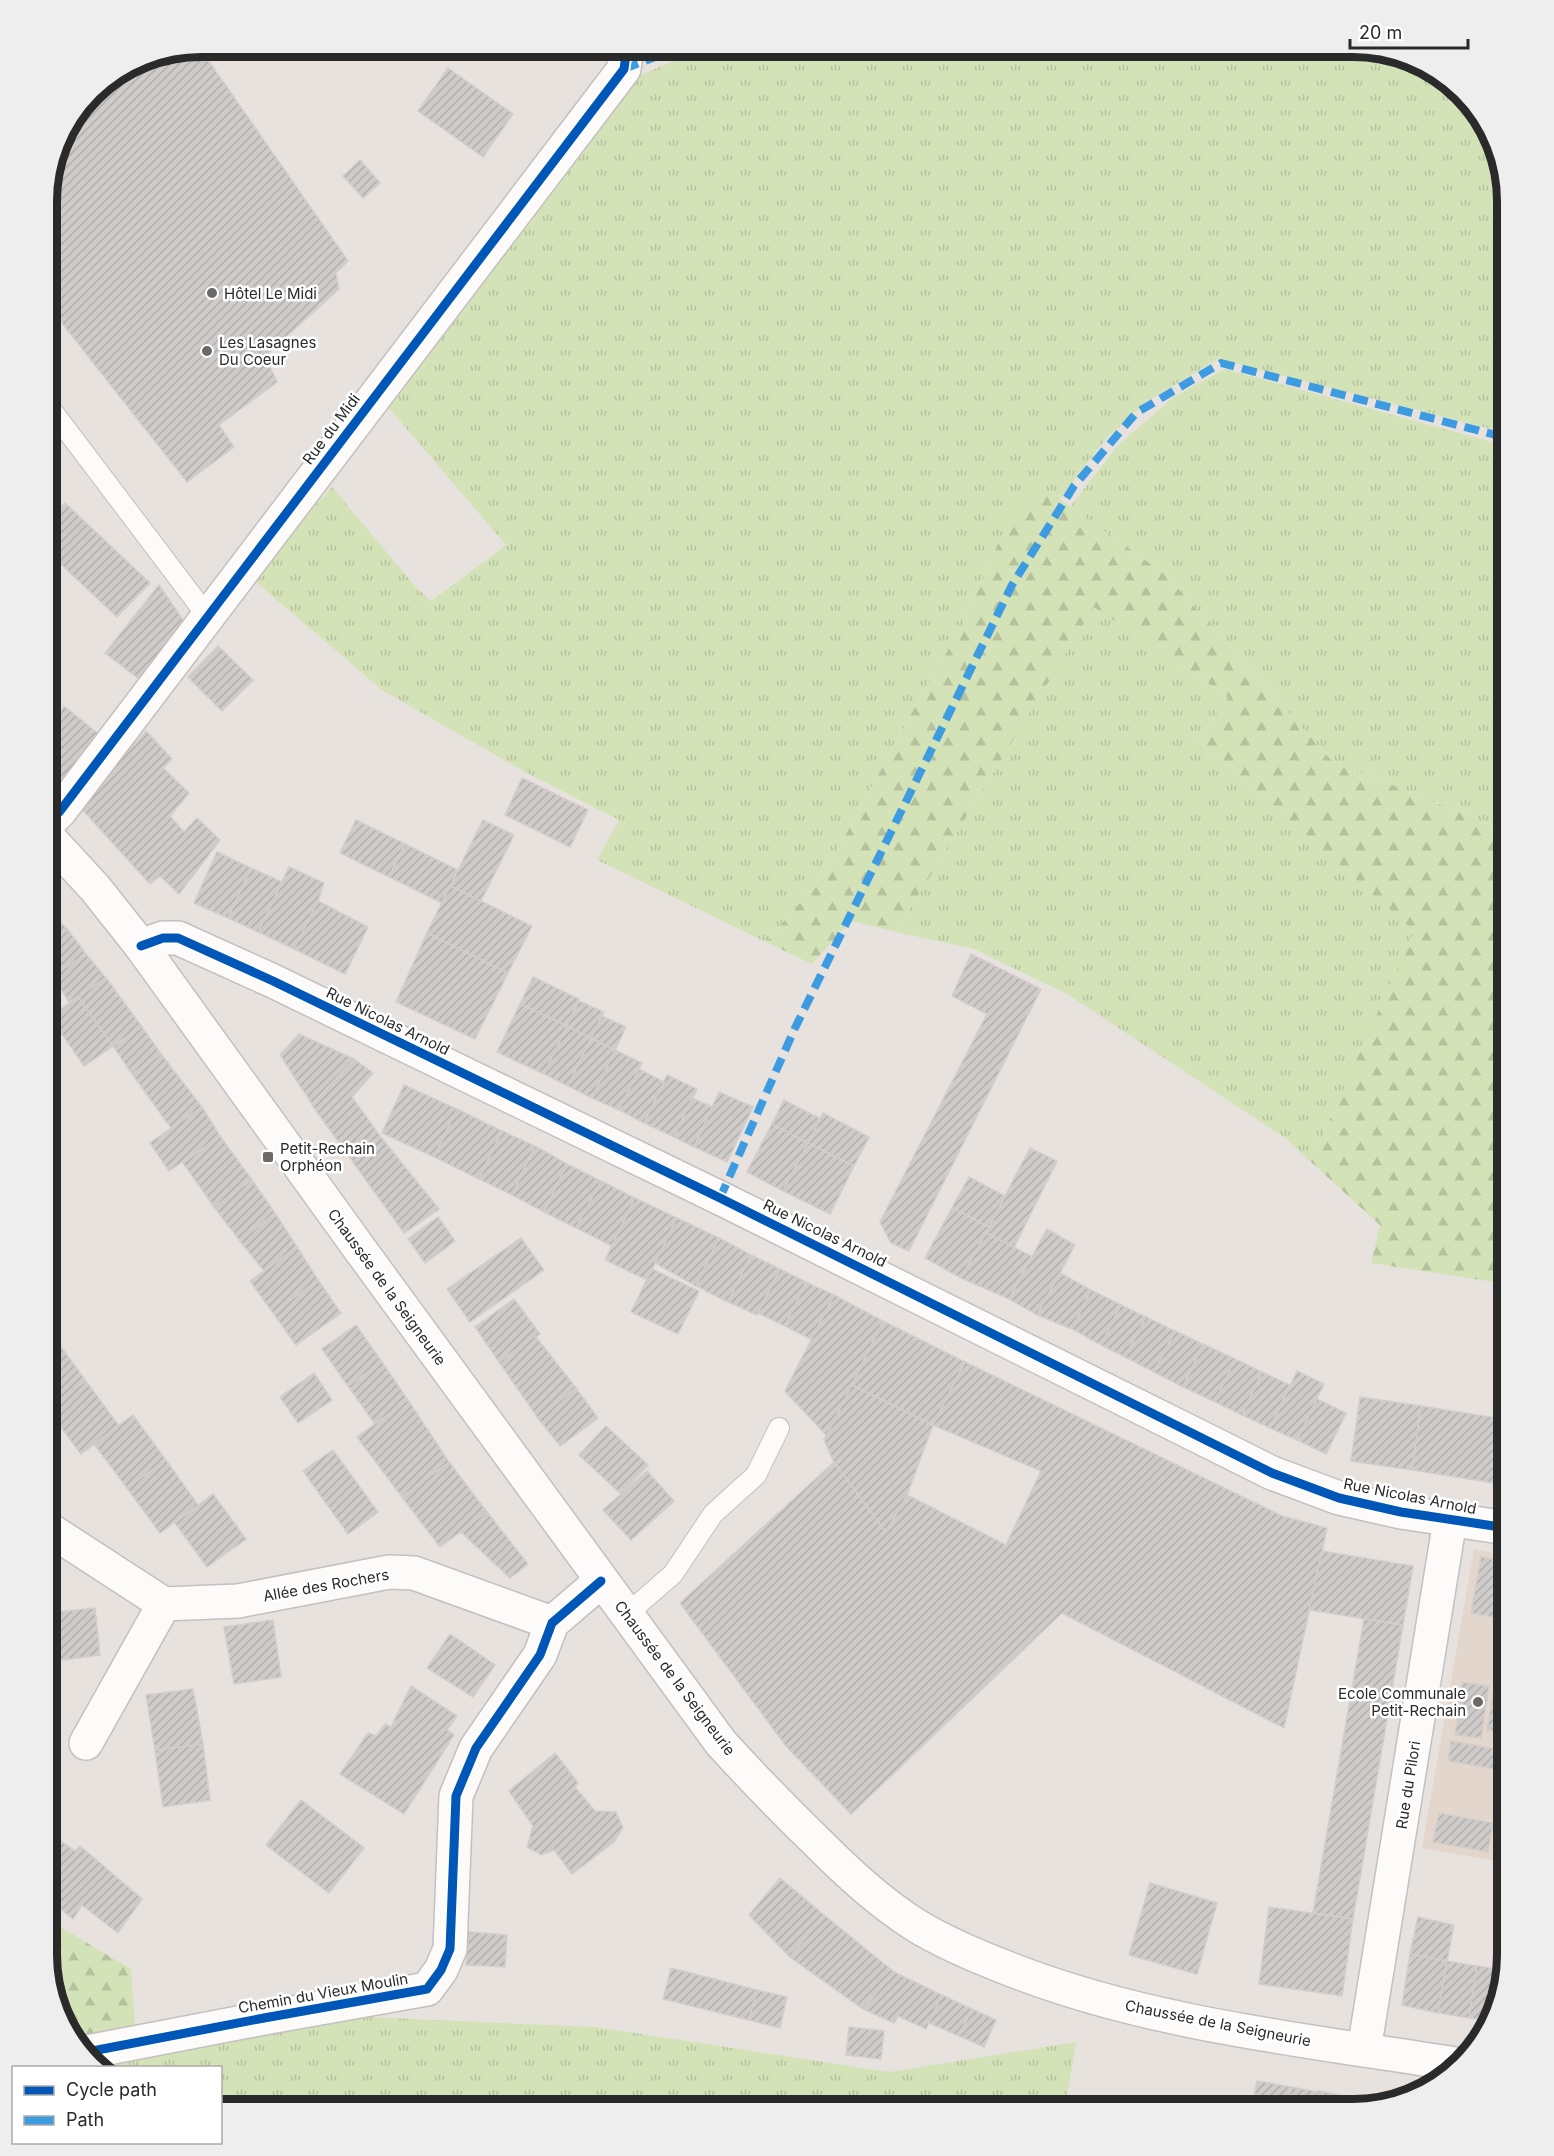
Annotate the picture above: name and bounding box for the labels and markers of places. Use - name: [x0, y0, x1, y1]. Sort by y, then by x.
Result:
- place label: Hôtel Le Midi: [224, 284, 317, 303]
- marker: Hôtel Le Midi: [205, 286, 219, 300]
- place label: Les Lasagnes Du Coeur: [219, 333, 316, 369]
- marker: Les Lasagnes Du Coeur: [200, 344, 214, 358]
- place label: Petit-Rechain Orphéon: [280, 1139, 375, 1175]
- marker: Petit-Rechain Orphéon: [261, 1150, 275, 1164]
- place label: Ecole Communale Petit-Rechain: [1338, 1684, 1466, 1720]
- marker: Ecole Communale Petit-Rechain: [1471, 1695, 1485, 1709]

